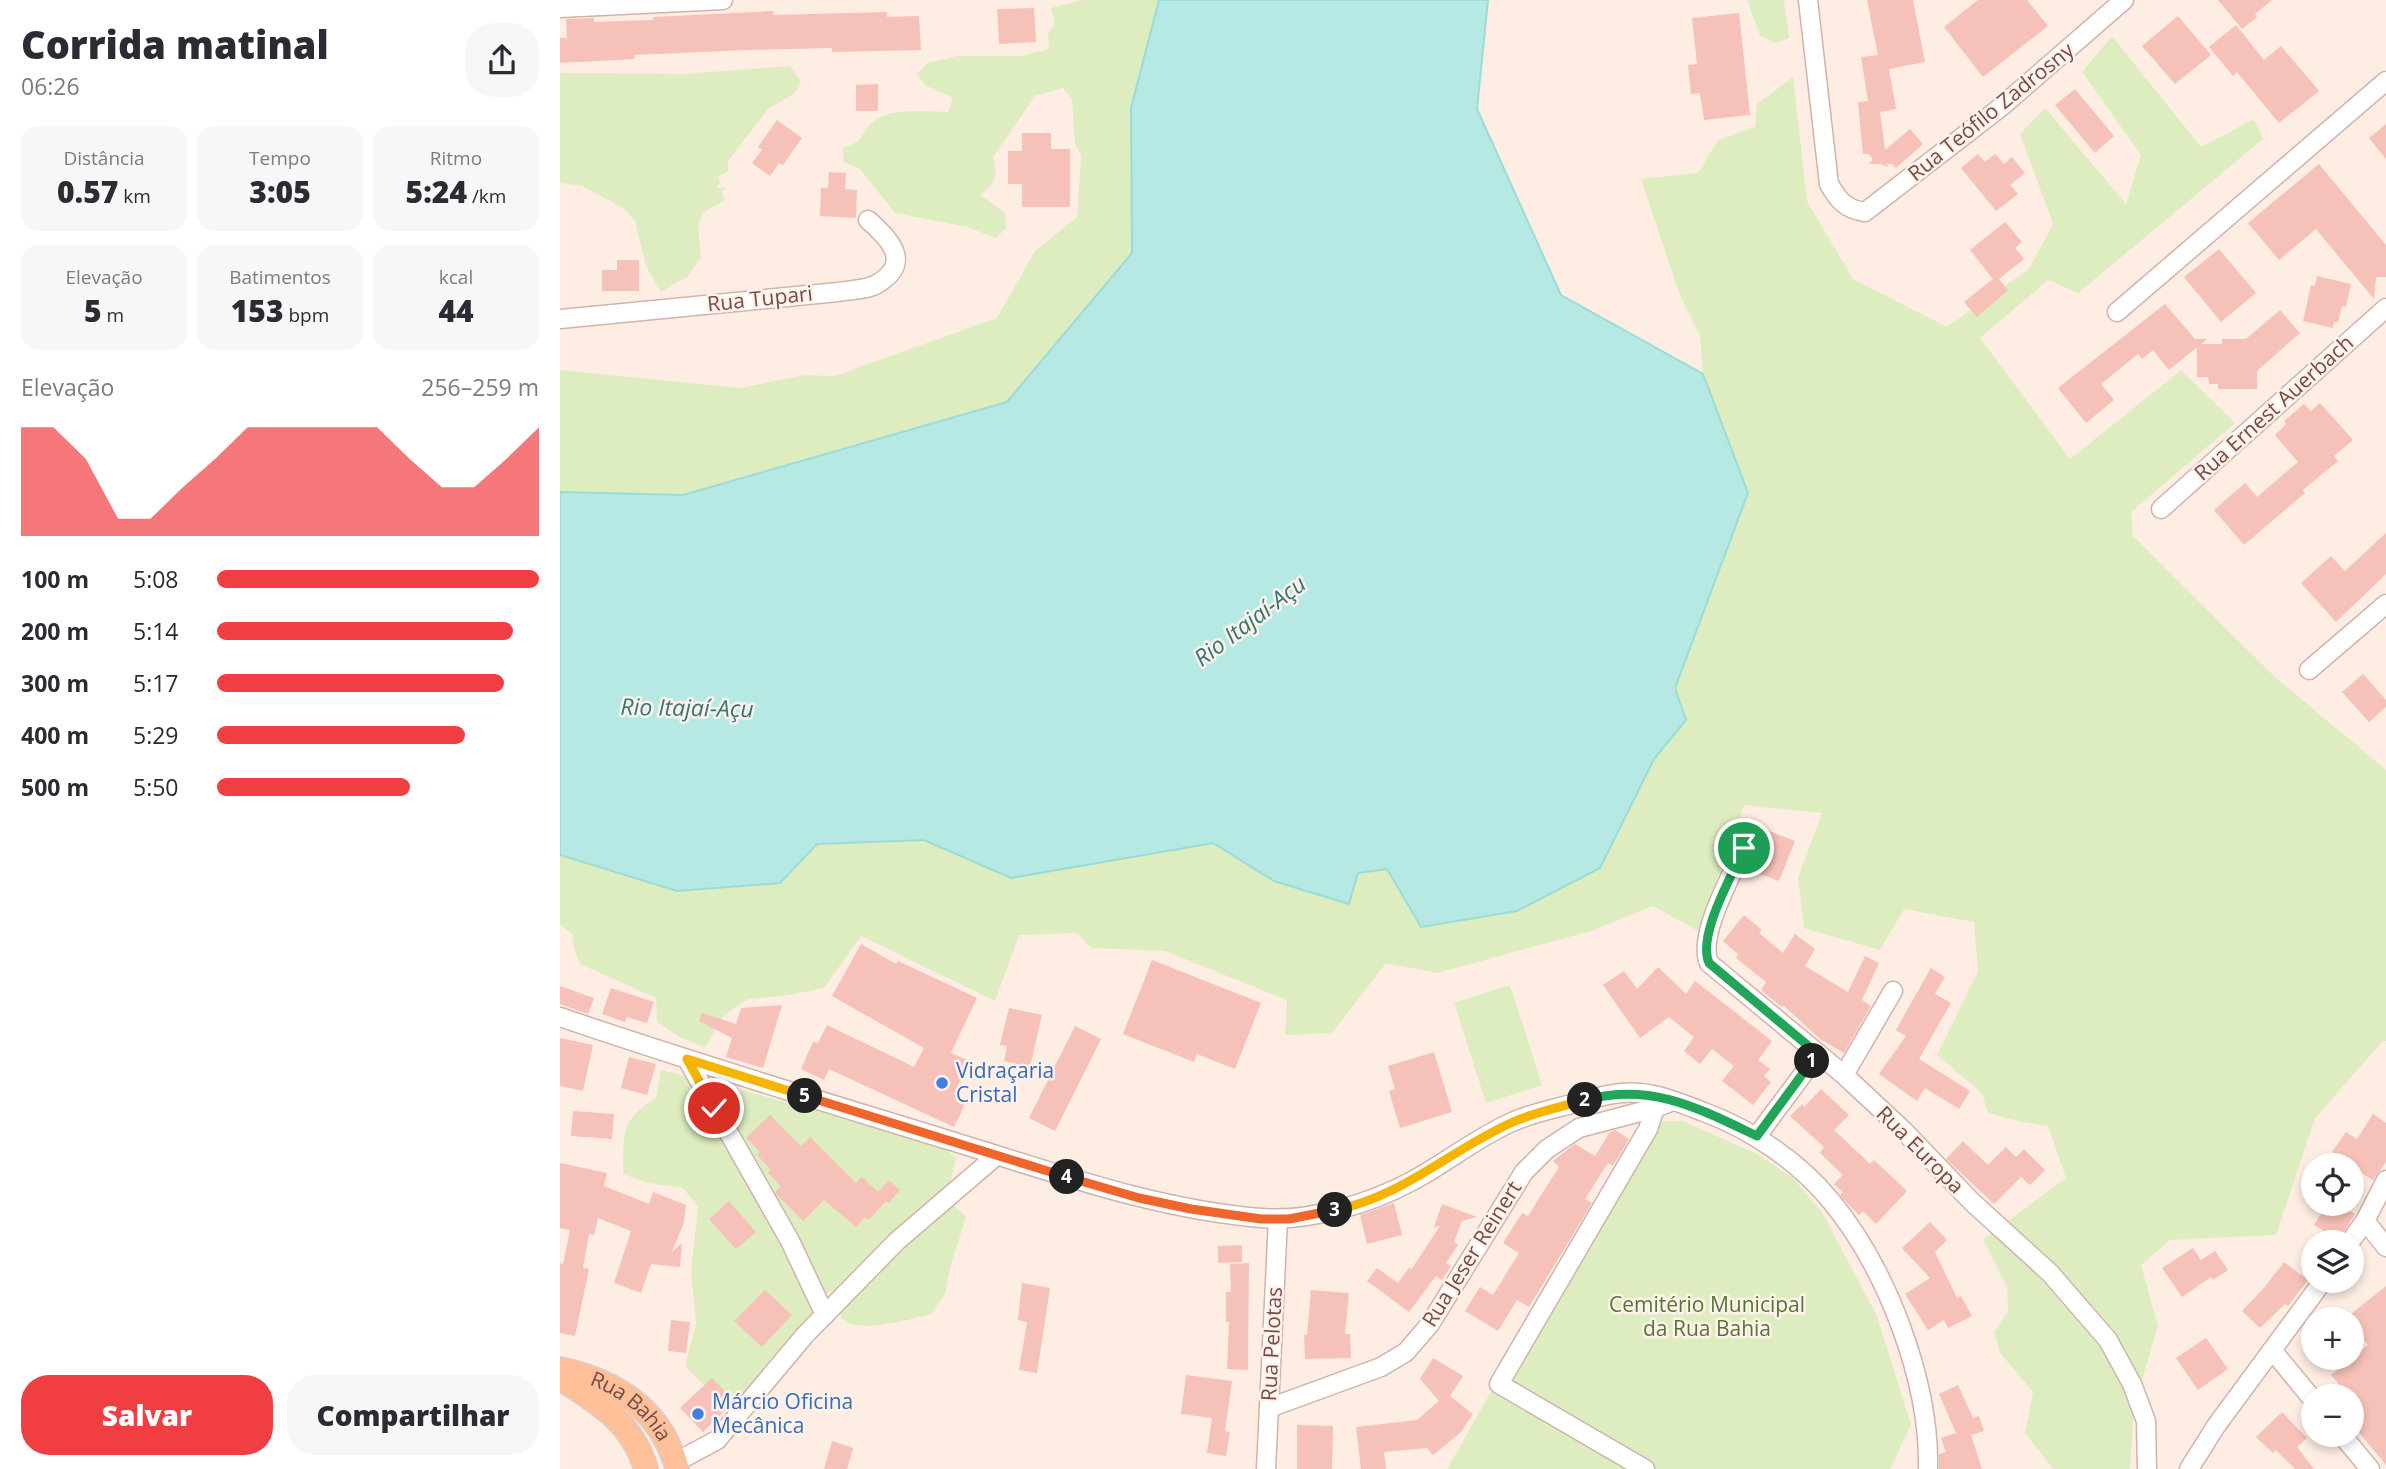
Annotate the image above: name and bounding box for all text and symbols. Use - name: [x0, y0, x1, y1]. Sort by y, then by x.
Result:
- text: Corrida matinal: [21, 18, 329, 70]
- button: share: [465, 23, 539, 97]
- street label: Rua Teófilo Zadrosny: [1902, 35, 2080, 187]
- text: 06:26: [21, 70, 80, 102]
- text: Distância: [63, 145, 145, 171]
- text: Tempo: [249, 145, 311, 171]
- text: Ritmo: [430, 145, 482, 171]
- text: 0.57: [57, 171, 118, 212]
- text: 3:05: [249, 171, 311, 212]
- text: 5:24: [406, 171, 467, 212]
- text: km: [118, 183, 151, 209]
- text: /km: [467, 183, 506, 209]
- text: Elevação: [65, 264, 143, 290]
- text: Batimentos: [229, 264, 331, 290]
- text: kcal: [439, 264, 473, 290]
- street label: Rua Tupari: [706, 279, 814, 317]
- text: 5: [84, 290, 102, 331]
- text: 153: [231, 290, 283, 331]
- text: 44: [438, 290, 474, 331]
- text: m: [102, 302, 124, 328]
- text: bpm: [283, 302, 329, 328]
- street label: Rua Ernest Auerbach: [2188, 328, 2359, 486]
- text: Elevação: [21, 371, 114, 403]
- text: 256–259 m: [421, 371, 539, 403]
- text: 100 m: [21, 563, 89, 595]
- text: 5:08: [133, 563, 179, 595]
- water label: Rio Itajaí-Açu: [1187, 567, 1312, 673]
- text: 200 m: [21, 615, 89, 647]
- text: 5:14: [133, 615, 179, 647]
- text: 300 m: [21, 667, 89, 699]
- text: 5:17: [133, 667, 179, 699]
- water label: Rio Itajaí-Açu: [620, 690, 754, 724]
- text: 400 m: [21, 719, 89, 751]
- text: 5:29: [133, 719, 179, 751]
- text: 500 m: [21, 771, 89, 803]
- text: 5:50: [133, 771, 179, 803]
- pin: [1714, 818, 1774, 878]
- icon: arrive: [1725, 829, 1763, 867]
- pin: 1: [1794, 1044, 1830, 1078]
- text: 1: [1806, 1047, 1817, 1073]
- place label: Vidraçaria Cristal: [956, 1056, 1054, 1108]
- marker: Vidraçaria Cristal: [934, 1075, 950, 1091]
- pin: [684, 1078, 744, 1138]
- pin: 5: [788, 1078, 822, 1114]
- text: 5: [799, 1082, 810, 1108]
- pin: 2: [1567, 1082, 1602, 1118]
- text: 2: [1579, 1086, 1590, 1112]
- icon: check: [695, 1089, 733, 1127]
- street label: Rua Europa: [1871, 1099, 1971, 1199]
- map controls: [2301, 1153, 2364, 1447]
- button: locate: [2301, 1153, 2364, 1216]
- pin: 4: [1050, 1160, 1084, 1194]
- text: 4: [1061, 1163, 1072, 1189]
- street label: Rua Jeser Reinert: [1415, 1175, 1527, 1332]
- pin: 3: [1318, 1192, 1352, 1228]
- text: 3: [1329, 1196, 1340, 1222]
- button: layers: [2301, 1230, 2364, 1293]
- street label: Rua Pelotas: [1254, 1286, 1288, 1402]
- park label: Cemitério Municipal da Rua Bahia: [1609, 1290, 1805, 1342]
- button: +: [2301, 1307, 2364, 1370]
- street label: Rua Bahia: [587, 1364, 679, 1446]
- button: Salvar: [21, 1375, 273, 1455]
- button: Compartilhar: [287, 1375, 539, 1455]
- button: −: [2301, 1384, 2364, 1447]
- place label: Márcio Oficina Mecânica: [712, 1387, 853, 1439]
- marker: Márcio Oficina Mecânica: [690, 1406, 706, 1422]

